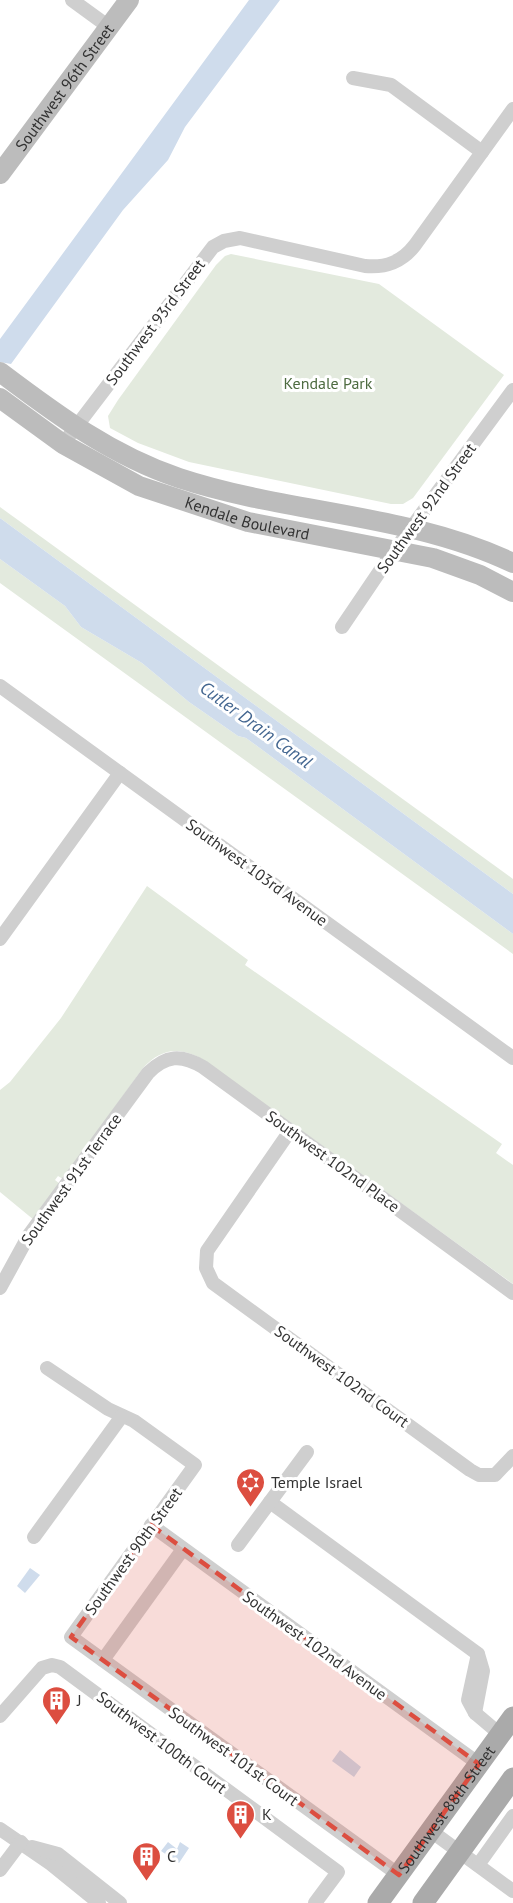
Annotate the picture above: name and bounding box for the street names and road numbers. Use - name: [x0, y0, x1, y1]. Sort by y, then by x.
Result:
- street label: Southwest 96th Street: [11, 19, 118, 155]
- street label: Southwest 93rd Street: [101, 255, 209, 389]
- street label: Southwest 92nd Street: [372, 439, 480, 577]
- street label: Kendale Boulevard: [182, 492, 311, 544]
- street label: Southwest 103rd Avenue: [182, 814, 332, 930]
- street label: Southwest 102nd Place: [262, 1106, 404, 1216]
- street label: Southwest 91st Terrace: [16, 1109, 126, 1249]
- street label: Southwest 102nd Court: [271, 1321, 413, 1432]
- street label: Southwest 90th Street: [80, 1483, 186, 1619]
- street label: Southwest 102nd Avenue: [239, 1586, 391, 1704]
- street label: Southwest 100th Court: [93, 1687, 231, 1798]
- street label: Southwest 101st Court: [165, 1702, 303, 1810]
- street label: Southwest 88th Street: [393, 1741, 499, 1877]

